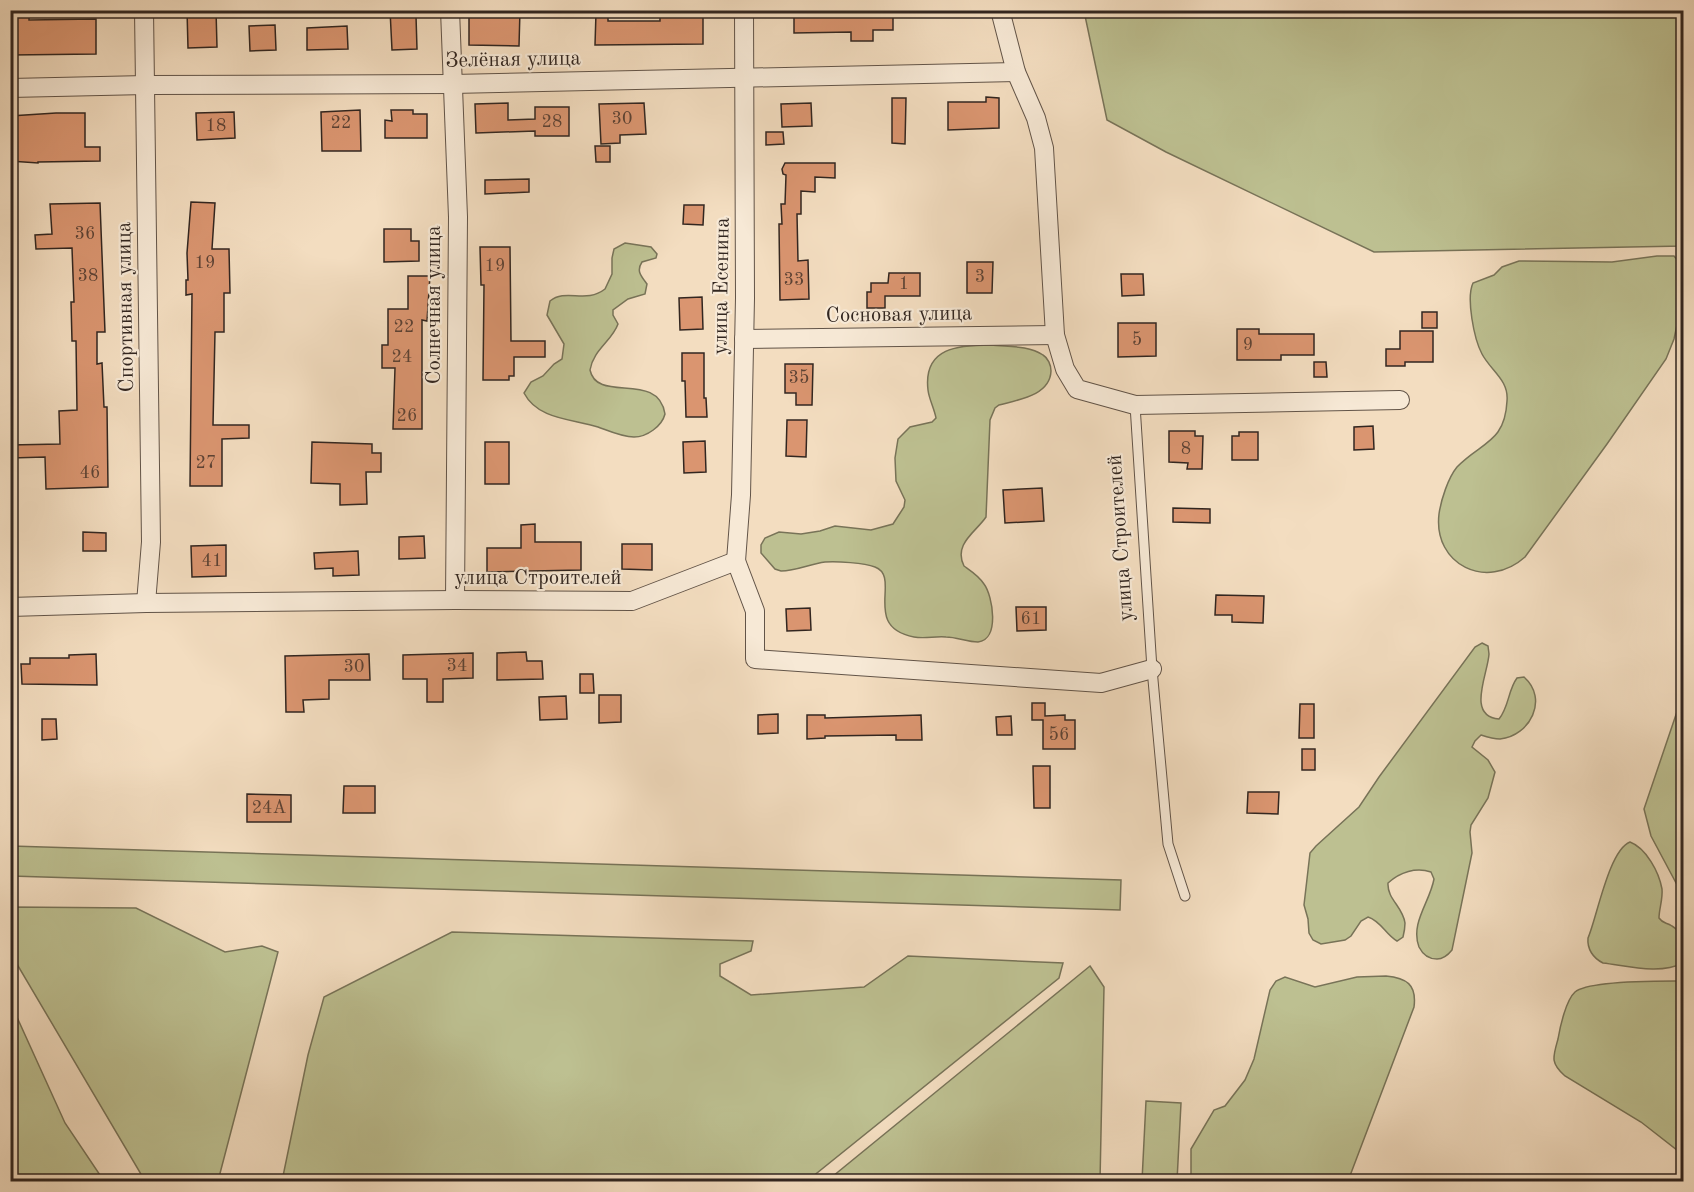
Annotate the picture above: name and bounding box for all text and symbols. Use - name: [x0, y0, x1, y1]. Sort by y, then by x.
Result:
- street label: Зелёная улица: [445, 48, 581, 72]
- house number: 30: [612, 110, 632, 128]
- house number: 28: [542, 113, 562, 131]
- house number: 22: [331, 114, 351, 132]
- house number: 18: [206, 117, 226, 135]
- street label: улица Есенина: [710, 217, 734, 355]
- street label: Спортивная улица: [114, 222, 138, 392]
- house number: 36: [75, 225, 95, 243]
- street label: Солнечная улица: [424, 225, 445, 385]
- house number: 19: [195, 254, 215, 272]
- house number: 19: [485, 257, 505, 275]
- house number: 38: [78, 267, 98, 285]
- house number: 3: [975, 268, 985, 286]
- house number: 33: [784, 271, 804, 289]
- house number: 1: [899, 275, 909, 293]
- street label: Сосновая улица: [826, 303, 972, 327]
- house number: 22: [394, 318, 414, 336]
- house number: 5: [1132, 331, 1142, 349]
- house number: 9: [1243, 336, 1253, 354]
- house number: 24: [392, 348, 412, 366]
- house number: 35: [789, 369, 809, 387]
- house number: 26: [397, 407, 417, 425]
- house number: 8: [1181, 440, 1191, 458]
- house number: 27: [196, 454, 216, 472]
- street label: улица Строителей: [1105, 454, 1137, 622]
- house number: 46: [80, 464, 100, 482]
- house number: 41: [202, 552, 222, 570]
- street label: улица Строителей: [454, 568, 622, 589]
- house number: 61: [1021, 610, 1041, 628]
- house number: 34: [447, 657, 467, 675]
- house number: 30: [344, 658, 364, 676]
- house number: 56: [1049, 726, 1069, 744]
- house number: 24А: [252, 799, 287, 817]

